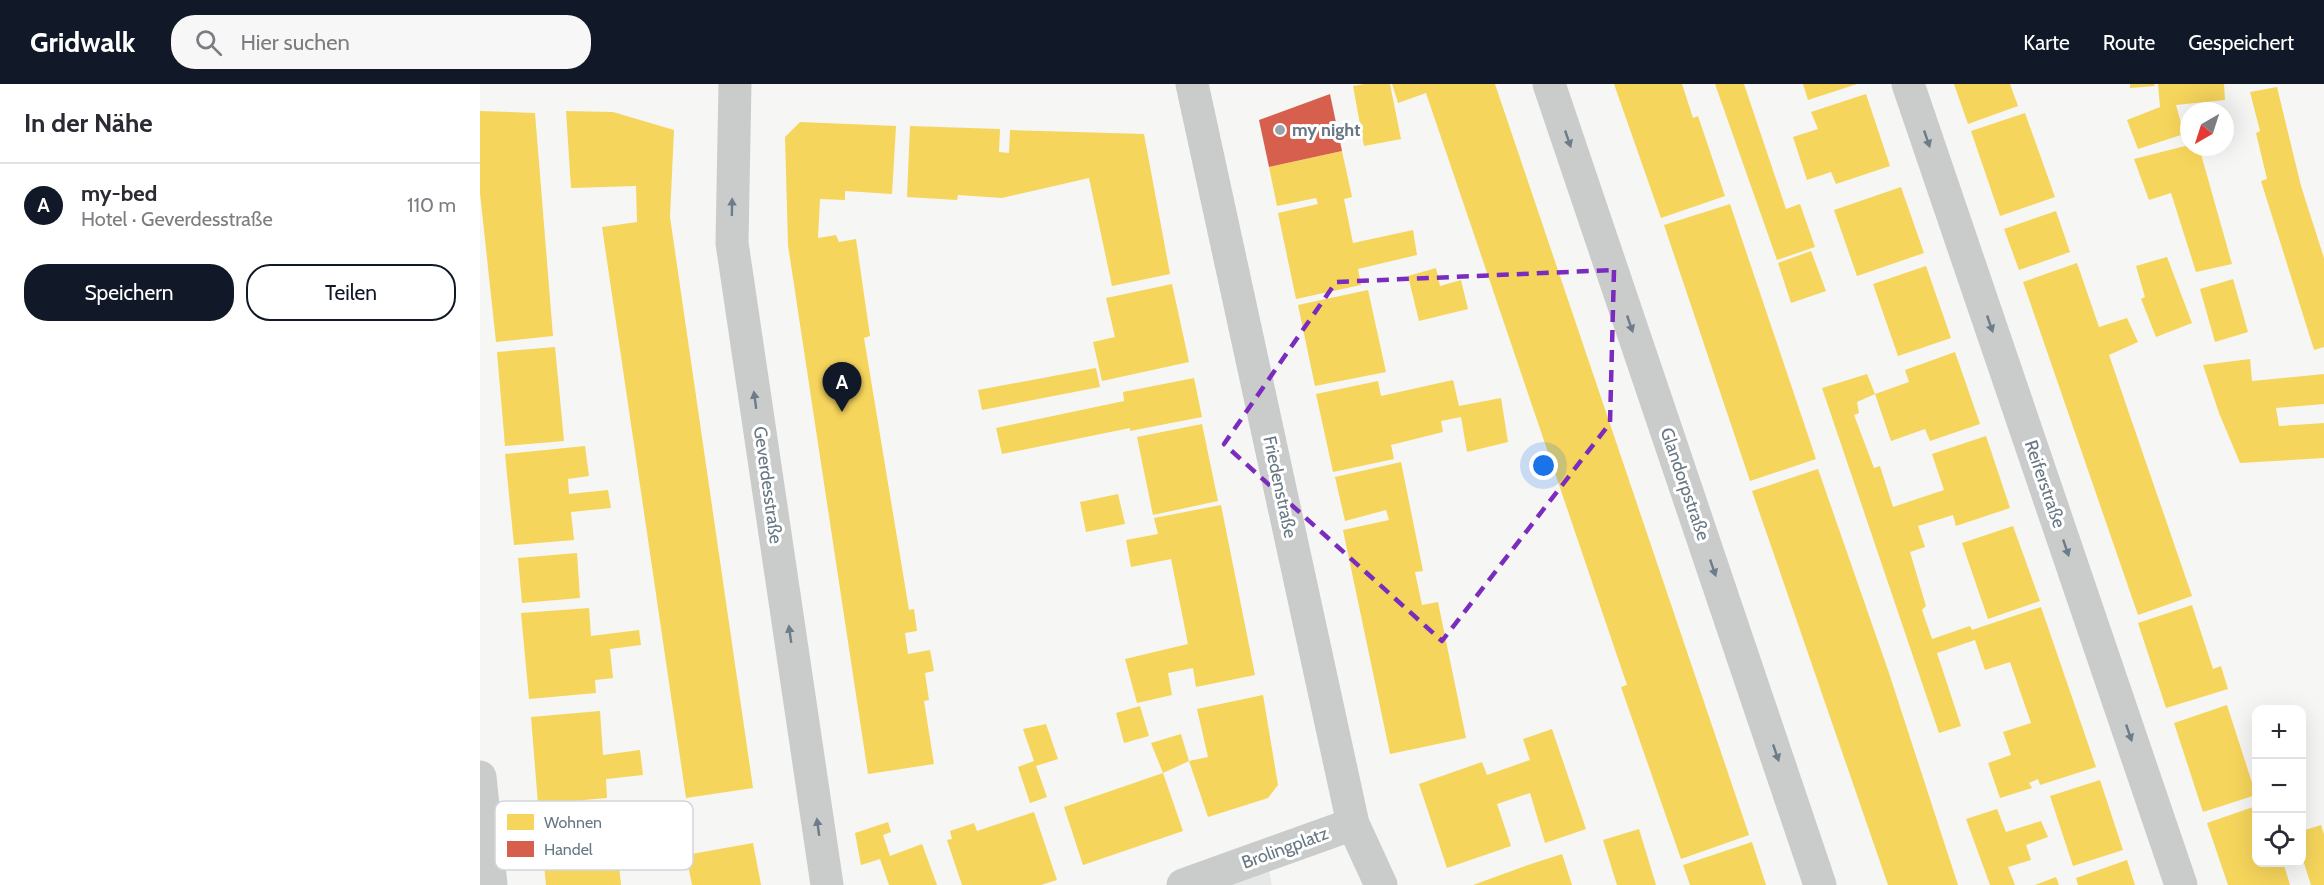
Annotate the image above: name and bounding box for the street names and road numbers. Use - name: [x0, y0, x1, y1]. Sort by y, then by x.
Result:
- street label: Geverdesstraße: [749, 425, 787, 545]
- street label: Glandorpstraße: [1655, 425, 1715, 543]
- street label: Friedenstraße: [1258, 434, 1302, 540]
- street label: Reiferstraße: [2020, 437, 2070, 531]
- street label: Brolingplatz: [1239, 822, 1332, 874]

